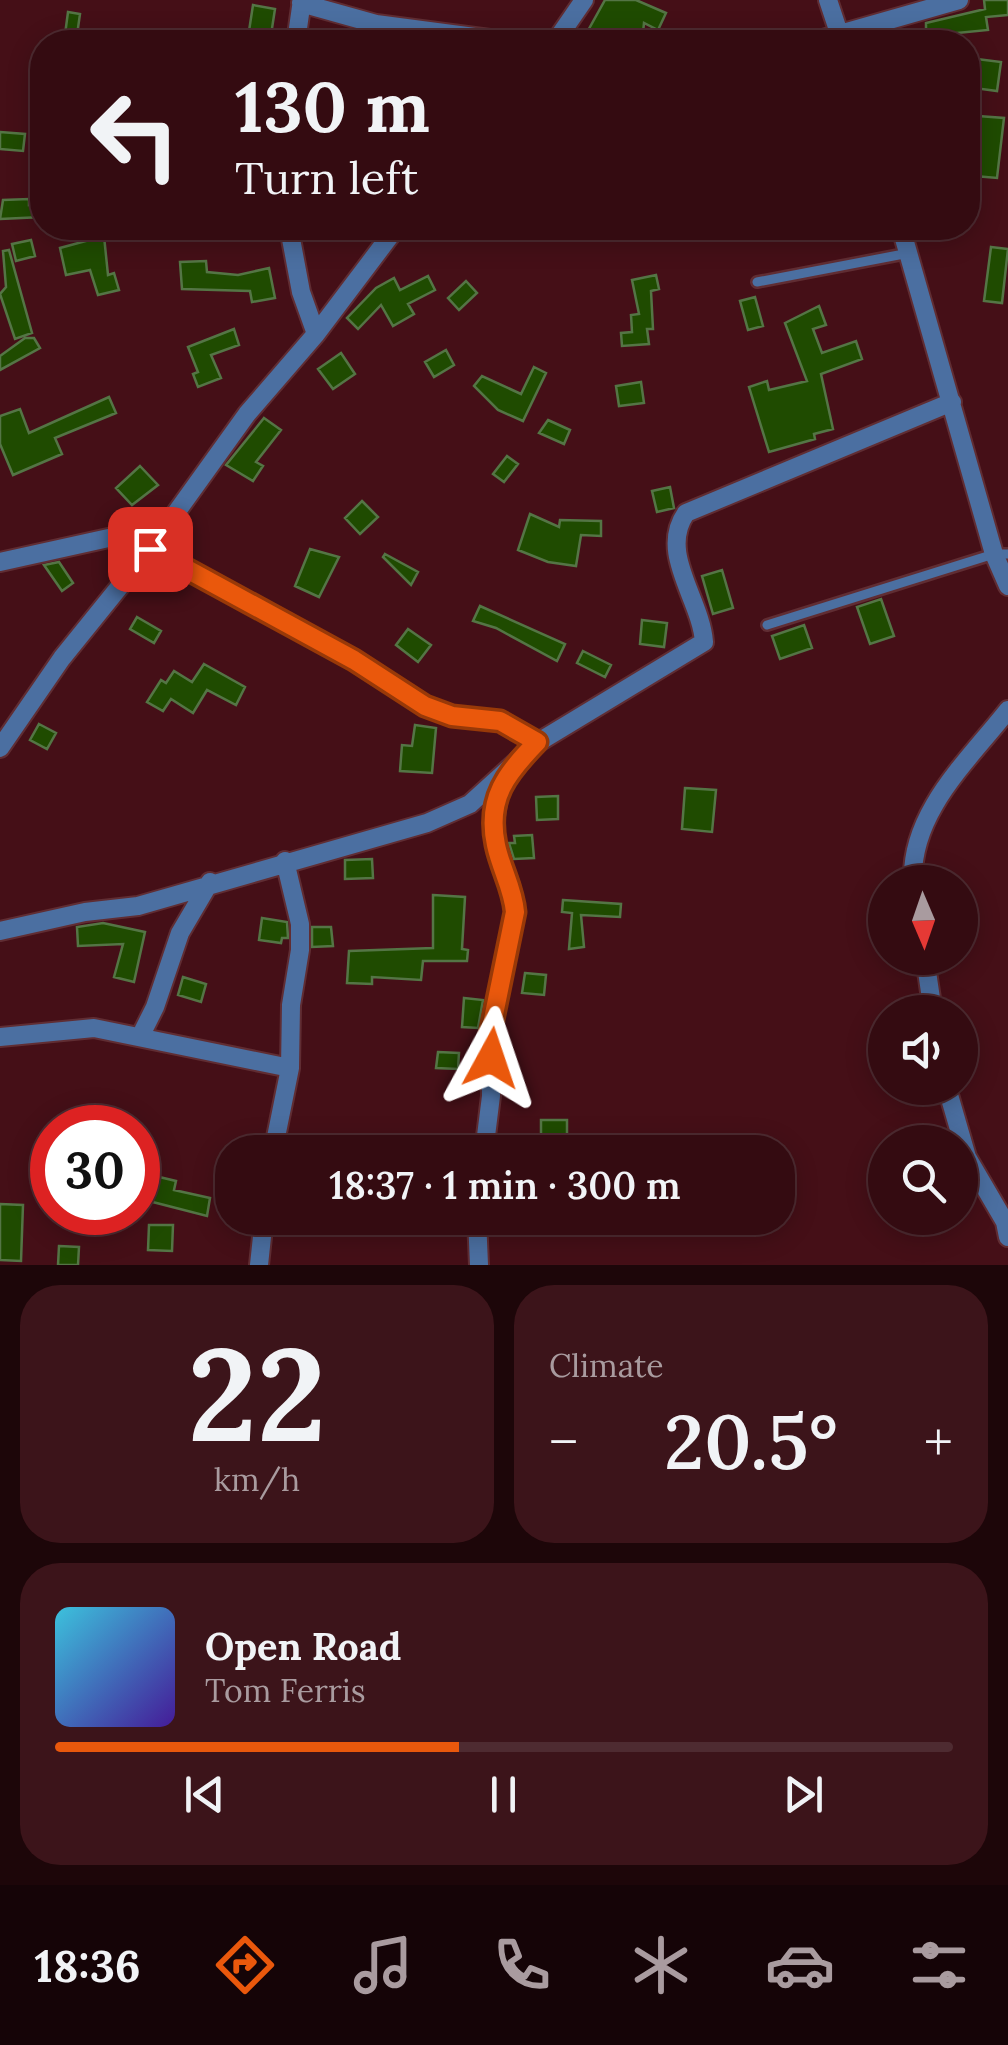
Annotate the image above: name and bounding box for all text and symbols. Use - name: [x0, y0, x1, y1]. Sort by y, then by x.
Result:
- text: 130 m: [235, 62, 430, 151]
- icon: left: [70, 70, 200, 200]
- text: Turn left: [235, 149, 418, 206]
- pin: [108, 507, 193, 592]
- icon: arrive: [123, 522, 178, 577]
- north arrow: [868, 865, 978, 975]
- map controls: [868, 865, 978, 1235]
- button: sound: [868, 995, 978, 1105]
- position arrow: [439, 1006, 543, 1110]
- speed limit sign: 30: [30, 1105, 160, 1235]
- button: search: [868, 1125, 978, 1235]
- text: 18:37 · 1 min · 300 m: [329, 1161, 681, 1209]
- text: 22: [188, 1310, 326, 1477]
- text: Climate: [549, 1345, 664, 1386]
- text: 20.5°: [664, 1394, 838, 1490]
- text: −: [549, 1407, 578, 1477]
- text: +: [924, 1407, 953, 1477]
- text: km/h: [214, 1459, 300, 1500]
- text: Open Road: [205, 1622, 401, 1670]
- text: Tom Ferris: [205, 1670, 366, 1711]
- icon: previous: [177, 1767, 232, 1822]
- icon: pause: [476, 1767, 531, 1822]
- icon: next: [776, 1767, 831, 1822]
- icon: directions: [210, 1930, 280, 2000]
- icon: music: [348, 1930, 418, 2000]
- icon: phone: [487, 1930, 557, 2000]
- icon: climate: [626, 1930, 696, 2000]
- icon: car: [765, 1930, 835, 2000]
- icon: filters: [904, 1930, 974, 2000]
- text: 18:36: [34, 1937, 141, 1994]

